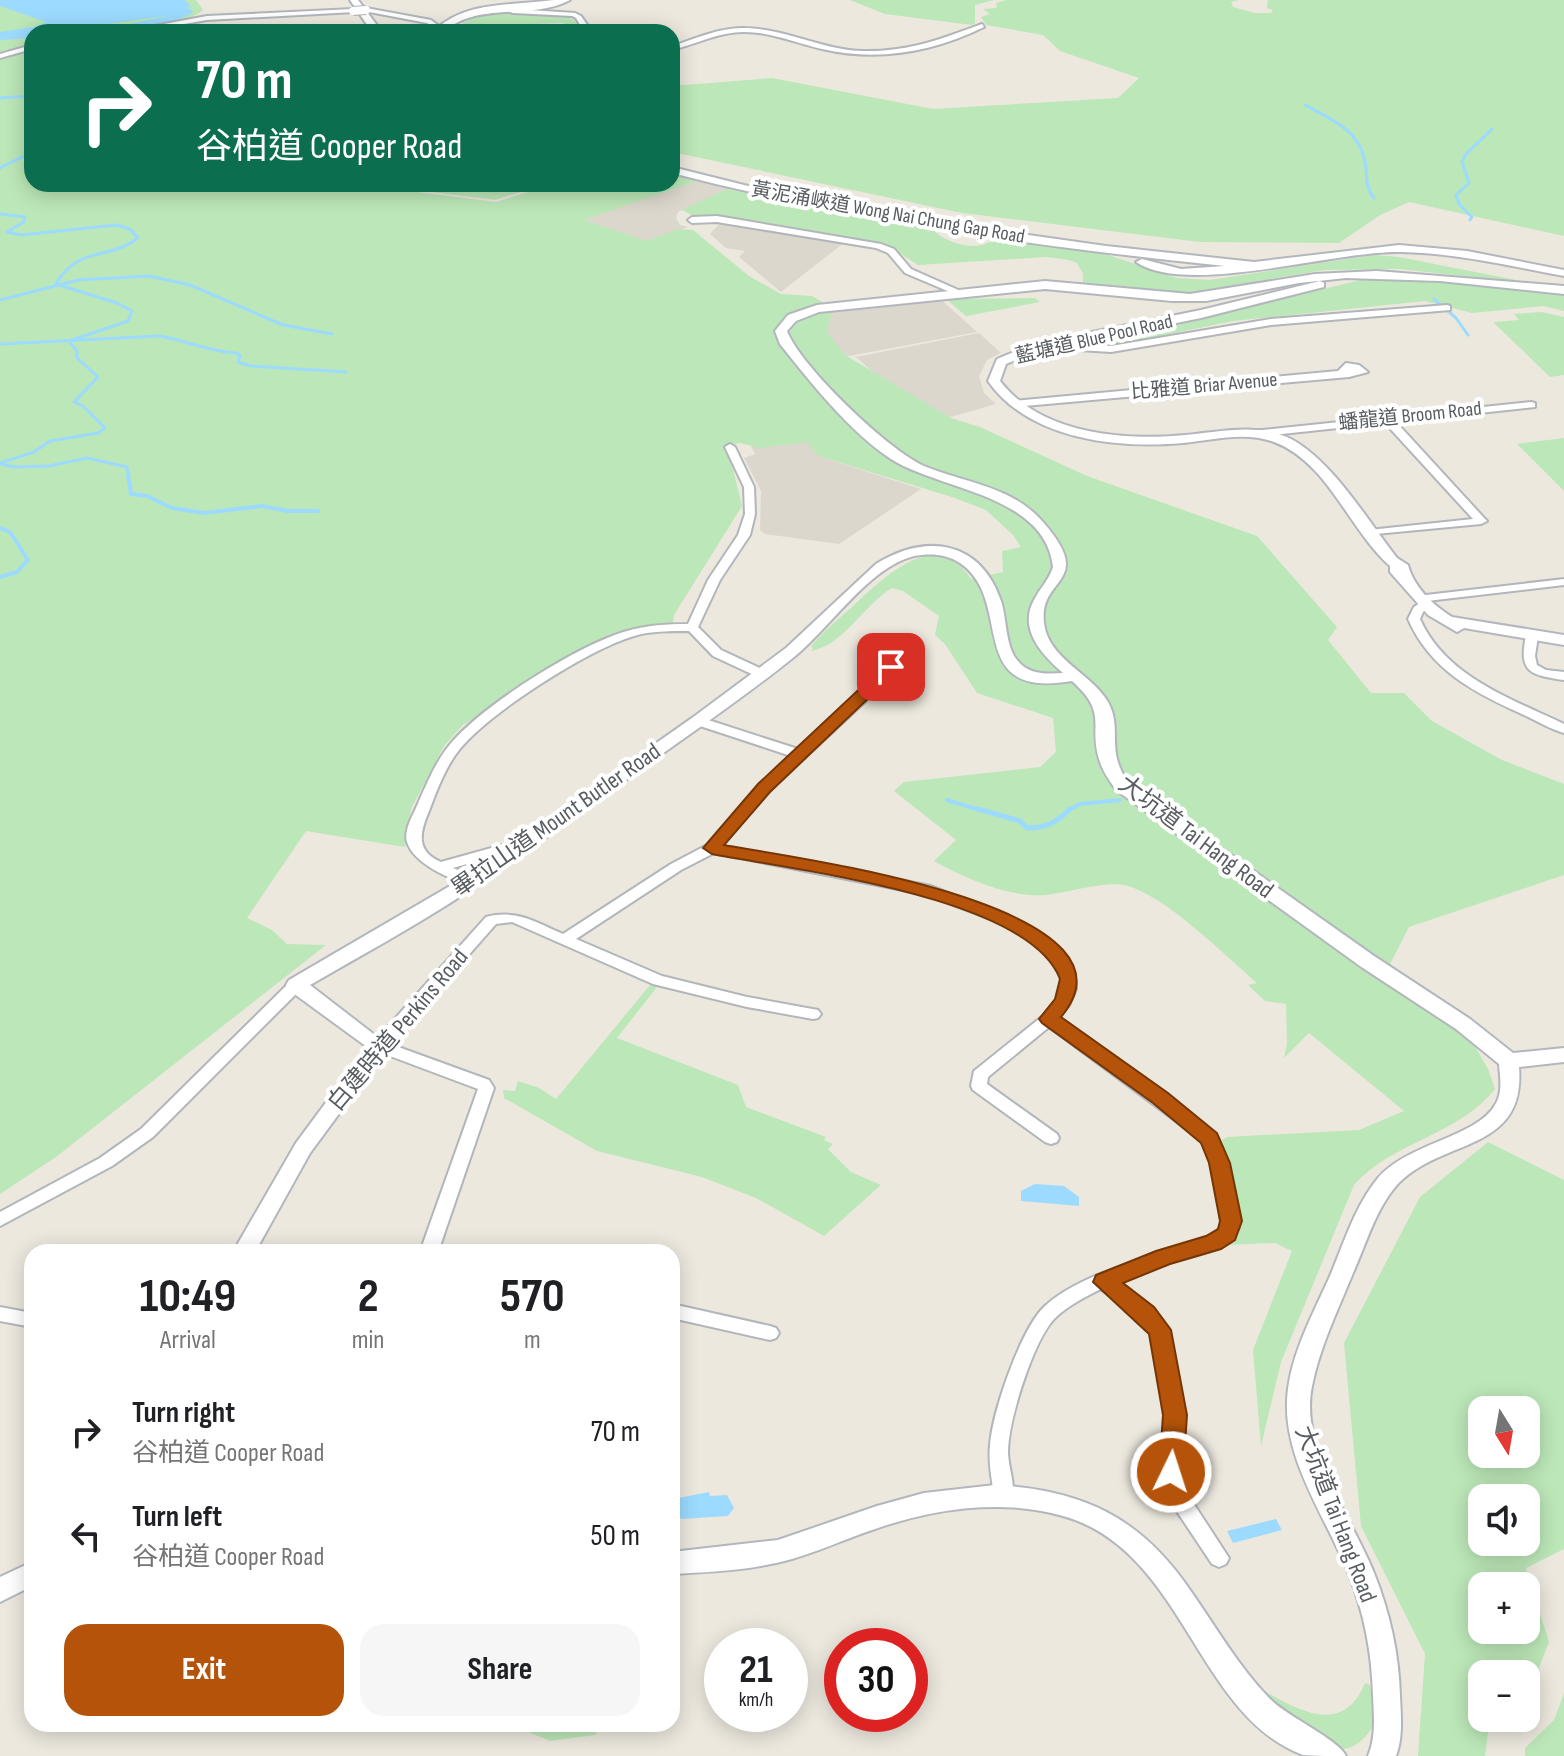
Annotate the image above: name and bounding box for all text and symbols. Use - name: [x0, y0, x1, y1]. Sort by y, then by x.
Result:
- text: 70 m: [196, 48, 293, 115]
- icon: right: [64, 56, 168, 160]
- text: 谷柏道 Cooper Road: [196, 126, 462, 169]
- street label: 黃泥涌峽道 Wong Nai Chung Gap Road: [749, 177, 1027, 249]
- street label: 藍塘道 Blue Pool Road: [1013, 309, 1175, 369]
- street label: 比雅道 Briar Avenue: [1130, 368, 1278, 404]
- street label: 蟠龍道 Broom Road: [1337, 397, 1483, 435]
- pin: [857, 633, 925, 701]
- icon: arrive: [869, 645, 913, 689]
- street label: 畢拉山道 Mount Butler Road: [446, 737, 666, 903]
- street label: 大坑道 Tai Hang Road: [1113, 769, 1279, 905]
- street label: 白建時道 Perkins Road: [322, 943, 474, 1117]
- text: 10:49: [139, 1268, 236, 1325]
- text: 2: [358, 1268, 379, 1325]
- text: 570: [500, 1268, 565, 1325]
- text: Arrival: [160, 1325, 216, 1356]
- text: min: [352, 1325, 385, 1356]
- text: m: [524, 1325, 541, 1356]
- text: Turn right: [132, 1395, 235, 1431]
- north arrow: [1468, 1396, 1540, 1468]
- map controls: [1468, 1396, 1540, 1732]
- icon: right: [64, 1410, 108, 1454]
- text: 70 m: [591, 1414, 640, 1450]
- street label: 大坑道 Tai Hang Road: [1289, 1422, 1383, 1606]
- position arrow: [1129, 1430, 1213, 1514]
- text: 谷柏道 Cooper Road: [132, 1438, 324, 1469]
- button: sound: [1468, 1484, 1540, 1556]
- text: Turn left: [132, 1499, 222, 1535]
- icon: left: [64, 1514, 108, 1558]
- text: 50 m: [591, 1518, 640, 1554]
- text: 谷柏道 Cooper Road: [132, 1542, 324, 1573]
- button: +: [1468, 1572, 1540, 1644]
- button: Exit: [64, 1624, 344, 1716]
- button: Share: [360, 1624, 640, 1716]
- speed limit sign: 30: [824, 1628, 928, 1732]
- text: 21: [739, 1646, 773, 1694]
- button: −: [1468, 1660, 1540, 1732]
- text: km/h: [739, 1688, 773, 1712]

